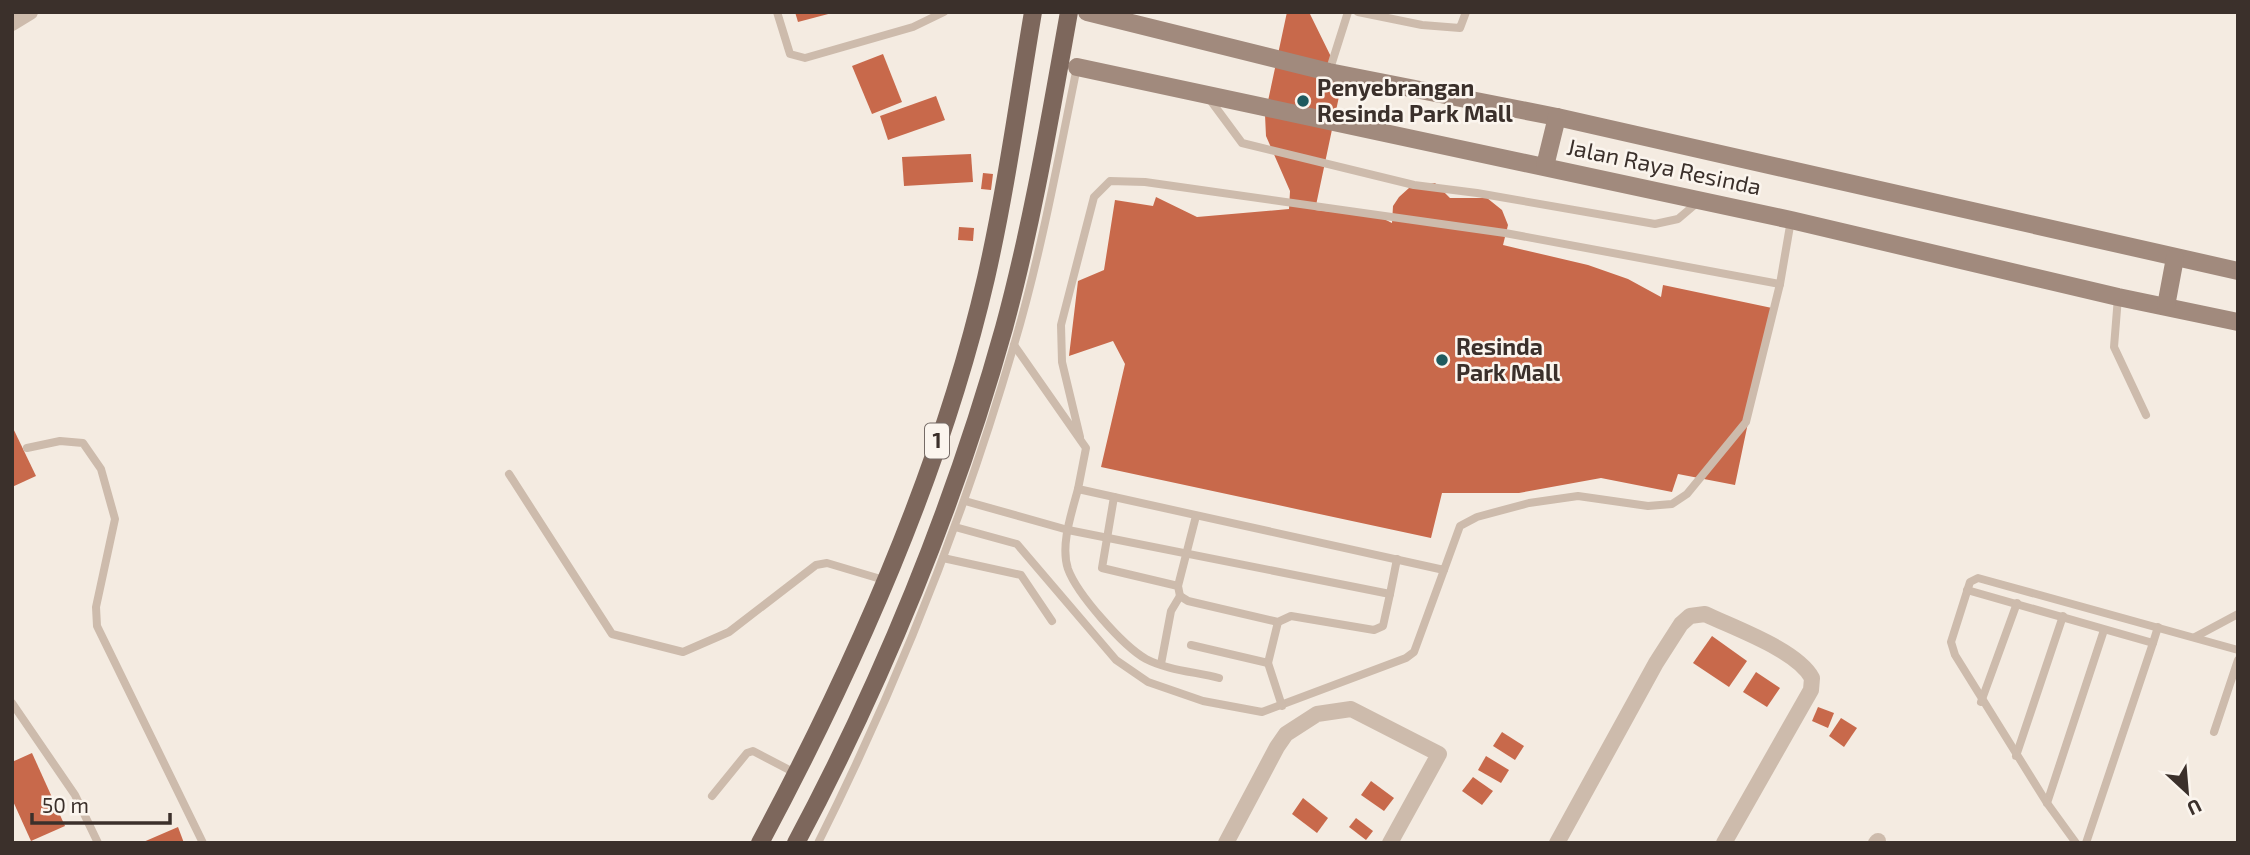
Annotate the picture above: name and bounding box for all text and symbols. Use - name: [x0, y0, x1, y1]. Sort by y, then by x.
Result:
- place label: Penyebrangan Resinda Park Mall: [1317, 73, 1513, 127]
- marker: Penyebrangan Resinda Park Mall: [1295, 93, 1311, 109]
- street label: Jalan Raya Resinda: [1564, 132, 1764, 200]
- place label: Resinda Park Mall: [1456, 332, 1560, 386]
- marker: Resinda Park Mall: [1434, 352, 1450, 368]
- road number: 1: [925, 424, 949, 458]
- north arrow: [2152, 757, 2222, 827]
- scale bar: [32, 782, 170, 826]
- text: 50 m: [42, 792, 89, 817]
- text: U: [2184, 795, 2206, 821]

